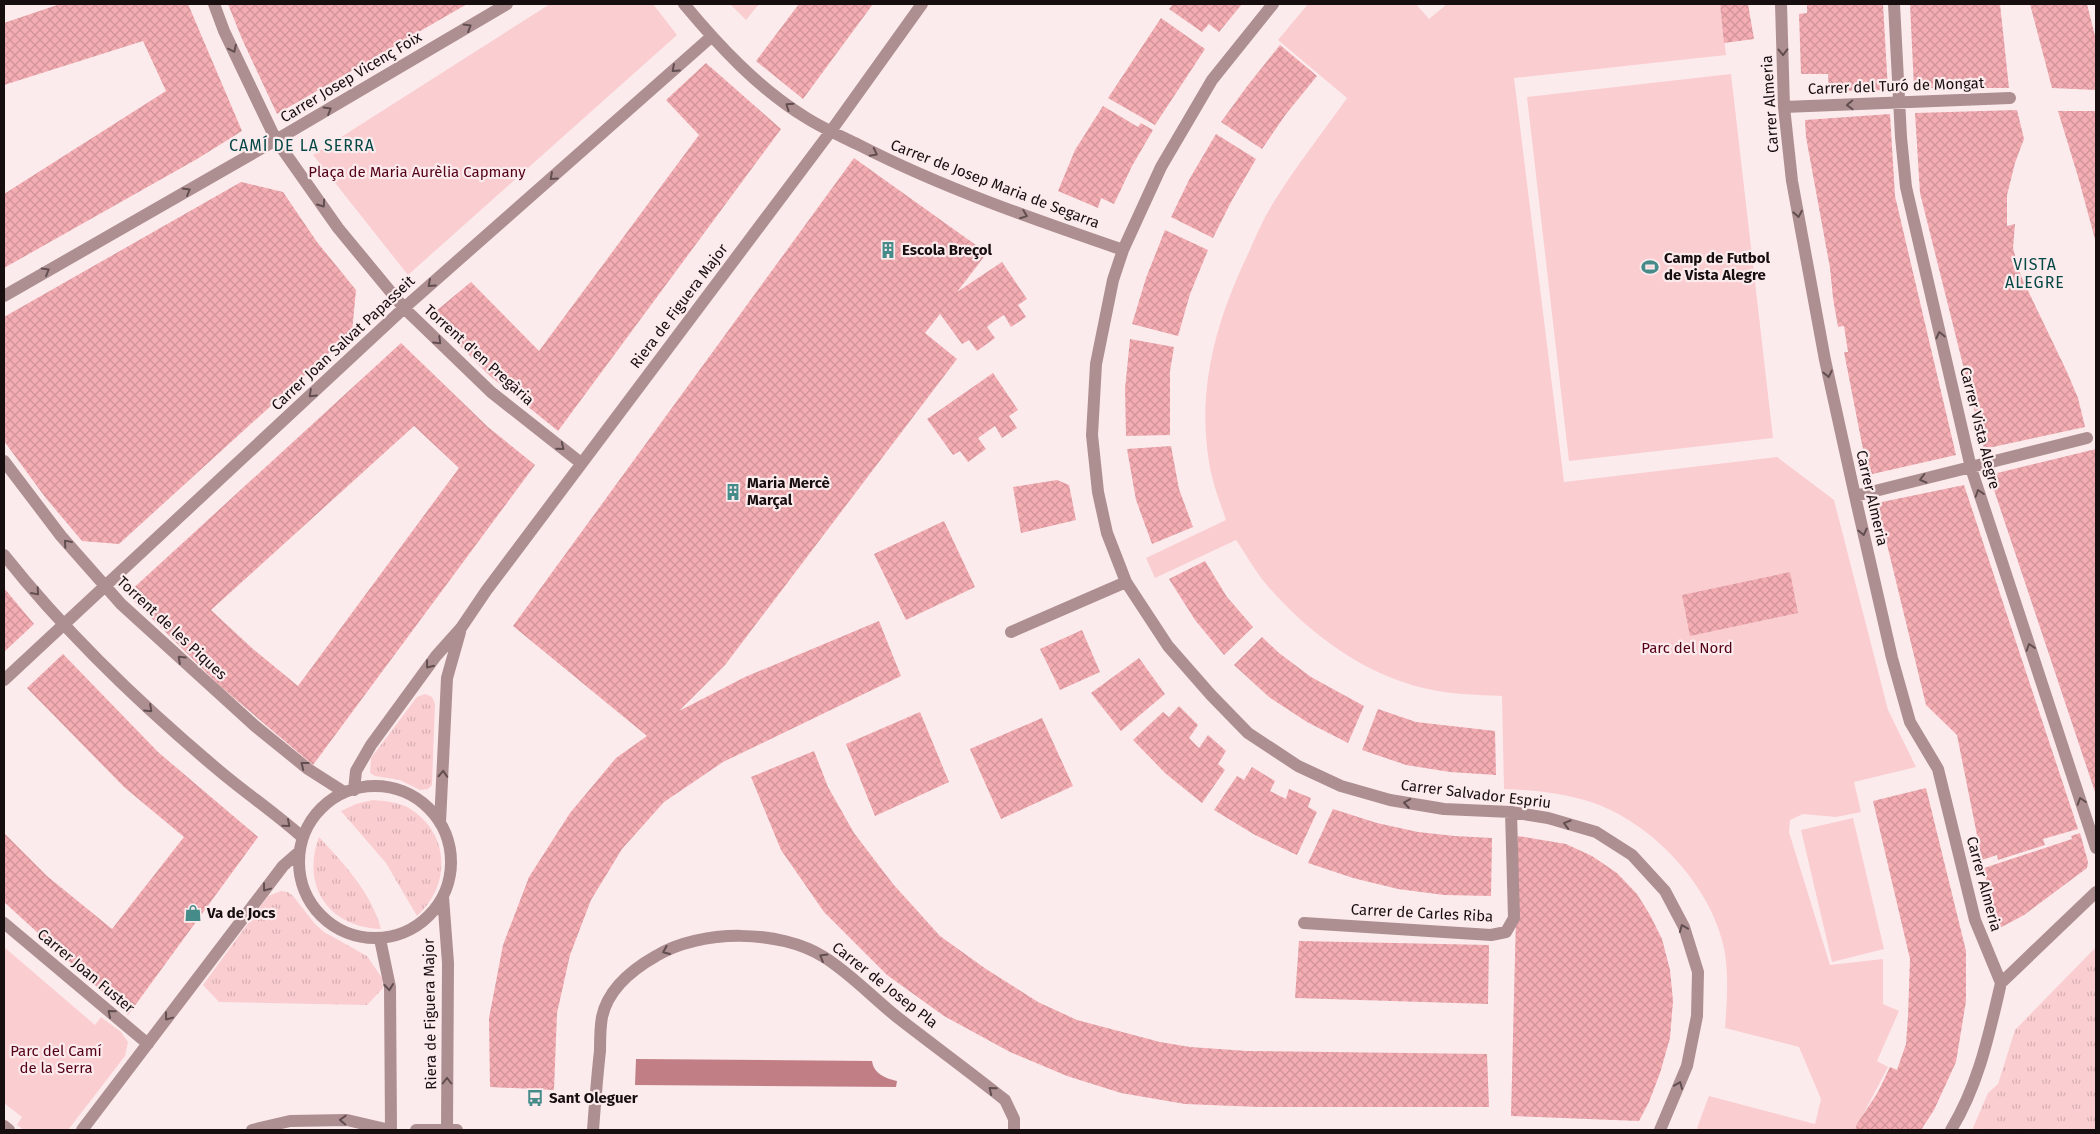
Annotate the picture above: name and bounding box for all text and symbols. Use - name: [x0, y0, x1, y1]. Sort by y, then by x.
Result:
- one-way arrow: [462, 23, 471, 33]
- street label: Carrer Josep Vicenç Foix: [277, 27, 425, 126]
- one-way arrow: [226, 44, 237, 53]
- one-way arrow: [1777, 49, 1788, 57]
- street label: Carrer Almeria: [1758, 55, 1782, 153]
- one-way arrow: [671, 63, 680, 72]
- street label: Carrer del Turó de Mongat: [1808, 74, 1985, 98]
- one-way arrow: [1846, 99, 1854, 110]
- one-way arrow: [785, 103, 795, 112]
- one-way arrow: [322, 106, 331, 116]
- district label: CAMÍ DE LA SERRA: [229, 135, 375, 155]
- street label: Carrer de Josep Maria de Segarra: [888, 136, 1102, 232]
- one-way arrow: [869, 147, 878, 157]
- park label: Plaça de Maria Aurèlia Capmany: [308, 163, 526, 181]
- one-way arrow: [550, 171, 559, 180]
- one-way arrow: [182, 187, 191, 197]
- one-way arrow: [316, 199, 325, 208]
- one-way arrow: [1019, 209, 1028, 219]
- one-way arrow: [1792, 210, 1802, 218]
- street label: Riera de Figuera Major: [626, 240, 732, 372]
- building icon: Escola Breçol: [878, 240, 898, 260]
- place label: Escola Breçol: [902, 241, 993, 260]
- place label: Camp de Futbol de Vista Alegre: [1664, 249, 1771, 284]
- district label: VISTA ALEGRE: [2005, 255, 2065, 292]
- sports icon: Camp de Futbol de Vista Alegre: [1640, 257, 1660, 277]
- one-way arrow: [41, 268, 50, 278]
- street label: Carrer Joan Salvat Papasseit: [268, 272, 419, 414]
- one-way arrow: [428, 279, 437, 288]
- street label: Torrent d'en Pregària: [420, 301, 538, 409]
- one-way arrow: [1935, 331, 1946, 339]
- one-way arrow: [433, 335, 442, 344]
- street label: Carrer Vista Alegre: [1956, 365, 2004, 491]
- one-way arrow: [1822, 369, 1832, 378]
- one-way arrow: [308, 388, 317, 397]
- one-way arrow: [555, 442, 564, 450]
- street label: Carrer Almeria: [1852, 448, 1892, 548]
- one-way arrow: [1919, 473, 1928, 484]
- place label: Maria Mercè Marçal: [747, 474, 830, 510]
- building icon: Maria Mercè Marçal: [723, 482, 743, 502]
- one-way arrow: [1975, 489, 1985, 497]
- one-way arrow: [1857, 528, 1868, 537]
- one-way arrow: [64, 540, 73, 549]
- street label: Torrent de les Piques: [113, 572, 231, 684]
- one-way arrow: [30, 587, 39, 596]
- park label: Parc del Nord: [1641, 639, 1733, 657]
- one-way arrow: [2026, 643, 2036, 652]
- one-way arrow: [177, 656, 186, 665]
- one-way arrow: [426, 659, 435, 668]
- one-way arrow: [143, 703, 152, 712]
- one-way arrow: [300, 762, 310, 771]
- one-way arrow: [437, 770, 448, 778]
- street label: Carrer Salvador Espriu: [1400, 776, 1552, 812]
- one-way arrow: [2077, 798, 2087, 806]
- one-way arrow: [1402, 799, 1411, 809]
- one-way arrow: [282, 818, 291, 827]
- one-way arrow: [1564, 819, 1572, 829]
- street label: Carrer Almeria: [1963, 834, 2005, 934]
- one-way arrow: [263, 882, 272, 892]
- street label: Carrer de Carles Riba: [1350, 900, 1494, 926]
- shop icon: Va de Jocs: [183, 903, 203, 923]
- place label: Va de Jocs: [206, 904, 276, 922]
- one-way arrow: [1679, 924, 1690, 933]
- street label: Carrer Joan Fuster: [34, 925, 138, 1017]
- street label: Riera de Figuera Major: [420, 938, 440, 1090]
- street label: Carrer de Josep Pla: [829, 938, 941, 1032]
- one-way arrow: [663, 945, 671, 955]
- one-way arrow: [820, 953, 829, 963]
- one-way arrow: [383, 983, 394, 991]
- one-way arrow: [108, 1010, 117, 1018]
- one-way arrow: [165, 1011, 174, 1021]
- park label: Parc del Camí de la Serra: [10, 1042, 102, 1077]
- one-way arrow: [442, 1077, 453, 1085]
- one-way arrow: [1673, 1081, 1683, 1090]
- one-way arrow: [989, 1087, 998, 1095]
- bus stop icon: Sant Oleguer: [525, 1088, 545, 1108]
- place label: Sant Oleguer: [549, 1089, 639, 1107]
- one-way arrow: [338, 1115, 346, 1126]

